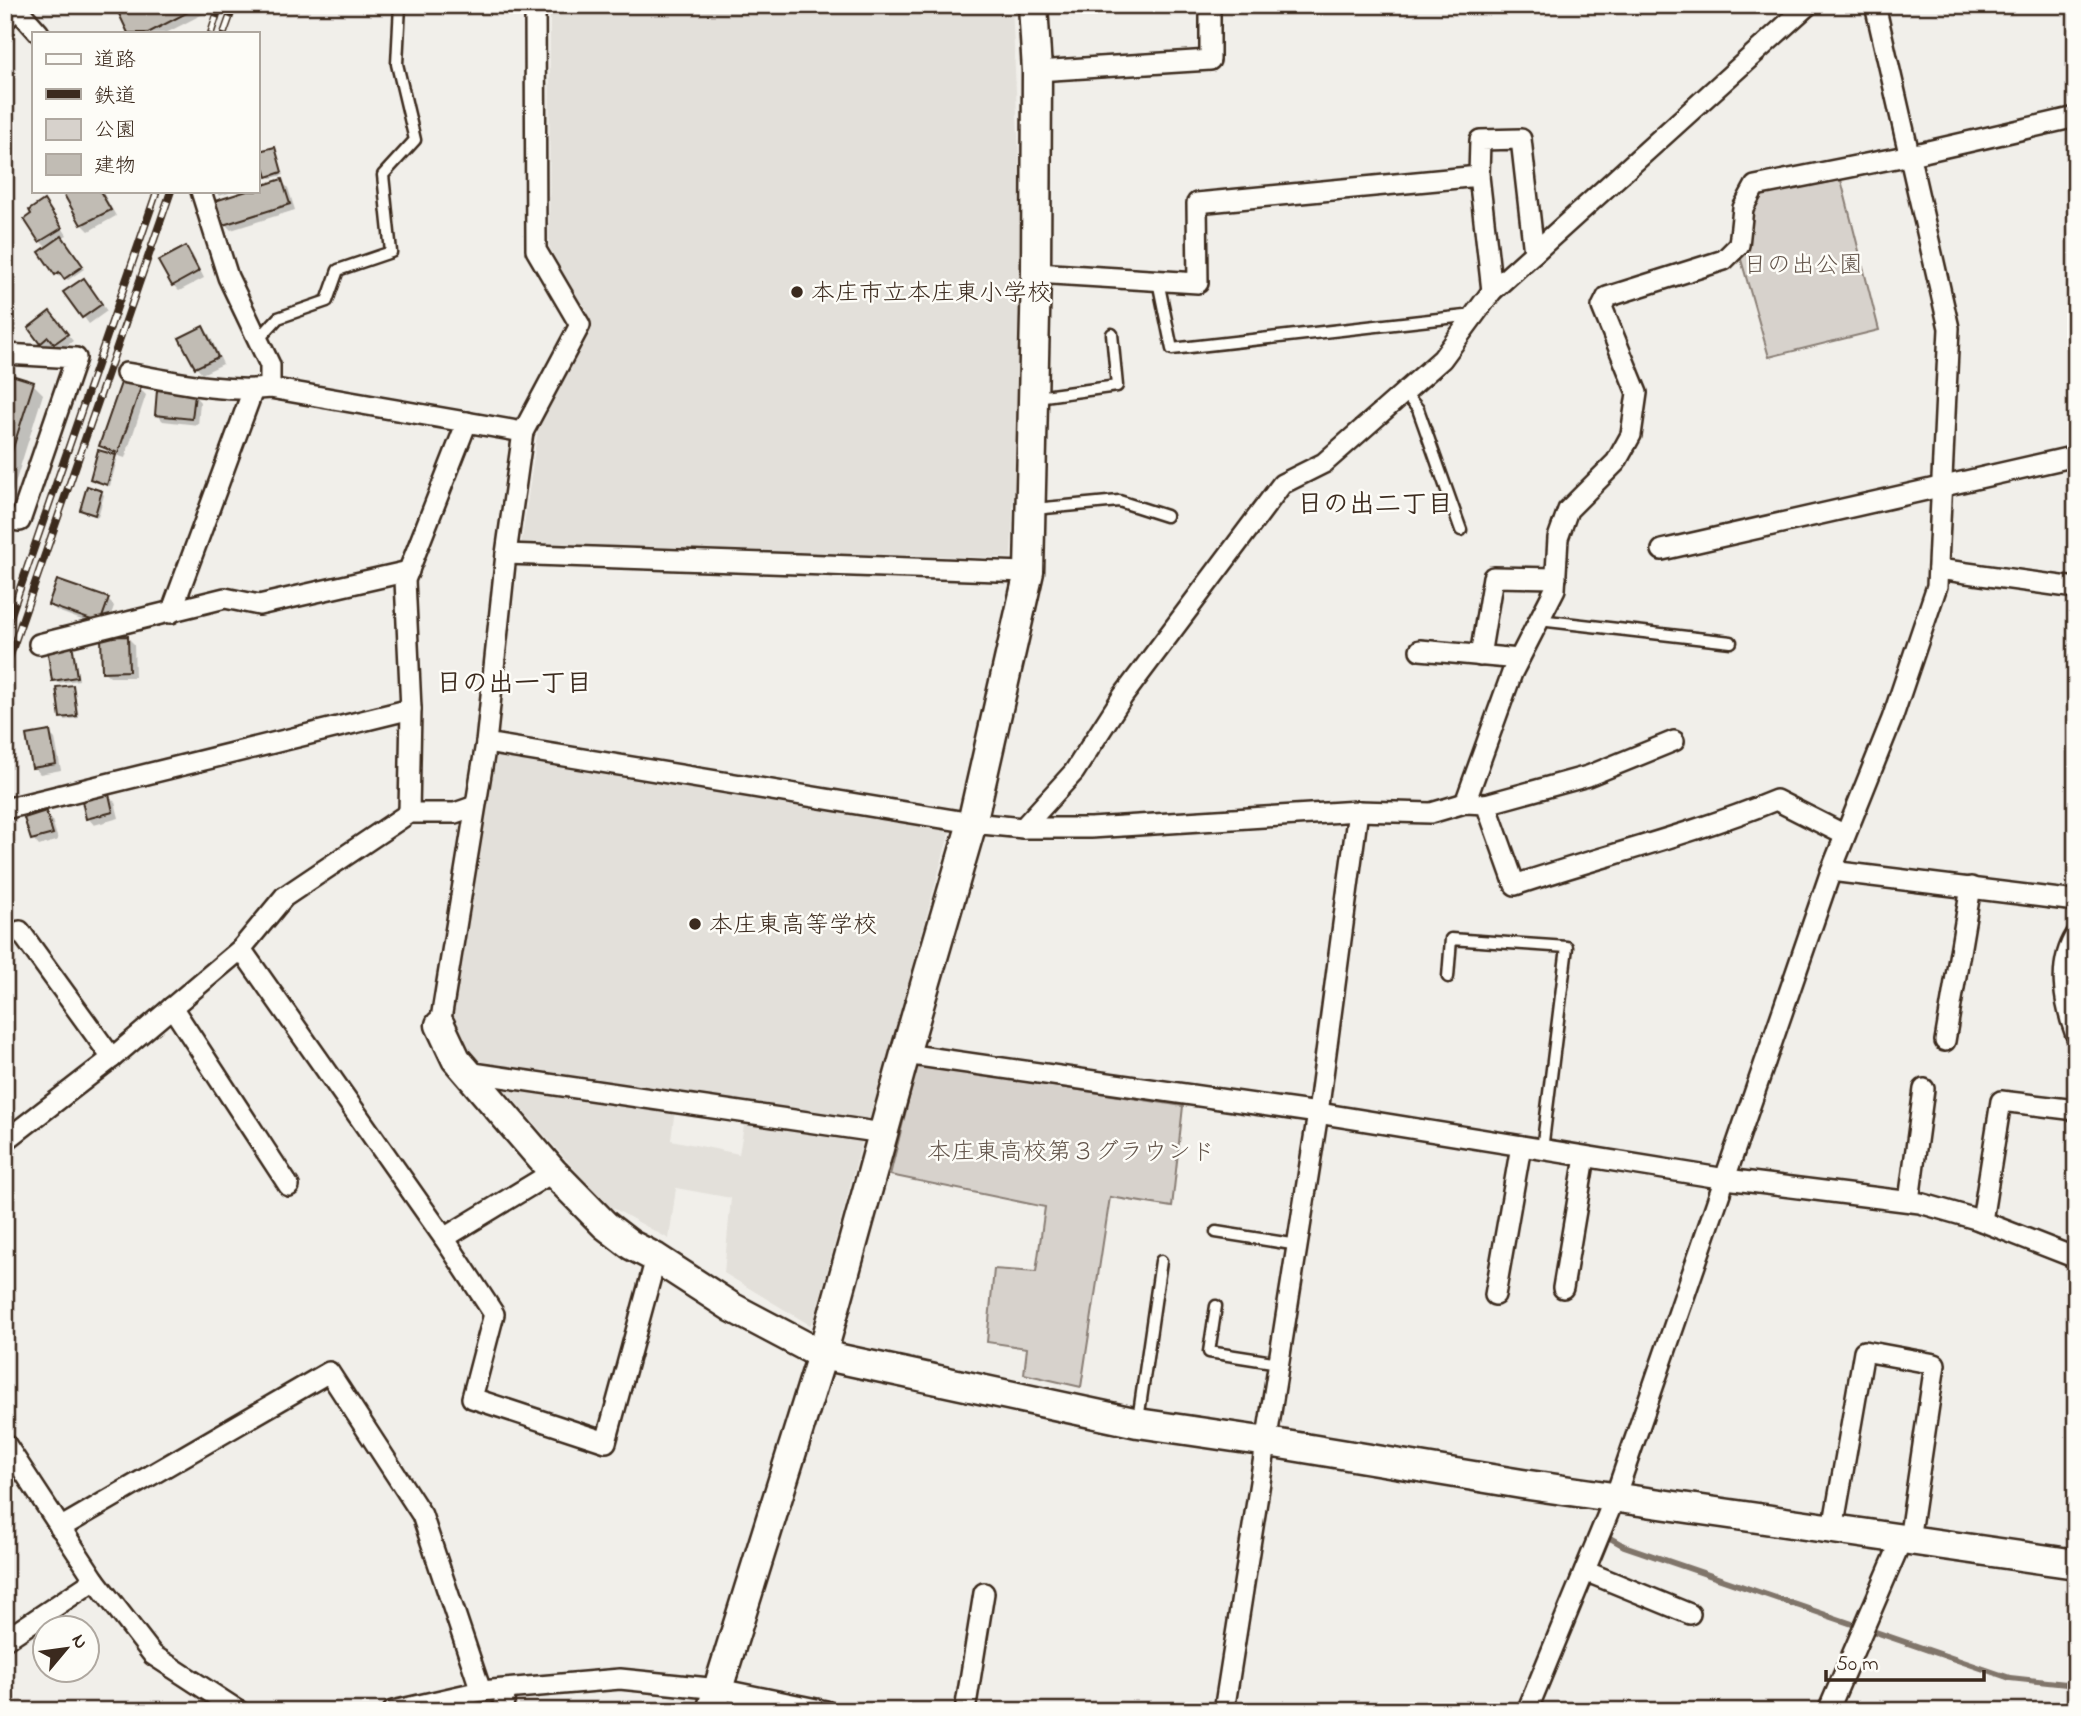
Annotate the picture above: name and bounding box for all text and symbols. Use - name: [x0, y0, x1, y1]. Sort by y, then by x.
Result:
- legend: [32, 32, 259, 192]
- text: 道路: [94, 46, 136, 76]
- text: 鉄道: [94, 82, 136, 112]
- text: 公園: [94, 116, 136, 146]
- text: 建物: [94, 152, 136, 182]
- park label: 日の出公園: [1743, 249, 1863, 284]
- place label: 本庄市立本庄東小学校: [811, 277, 1051, 312]
- marker: 本庄市立本庄東小学校: [789, 284, 805, 300]
- district label: 日の出二丁目: [1297, 487, 1453, 525]
- district label: 日の出一丁目: [436, 666, 592, 704]
- place label: 本庄東高等学校: [709, 909, 877, 944]
- marker: 本庄東高等学校: [687, 916, 703, 932]
- park label: 本庄東高校第３グラウンド: [927, 1136, 1215, 1171]
- north arrow: [32, 1614, 102, 1684]
- text: N: [64, 1630, 94, 1654]
- scale bar: [1826, 1639, 1983, 1683]
- text: 50 m: [1836, 1650, 1879, 1680]

